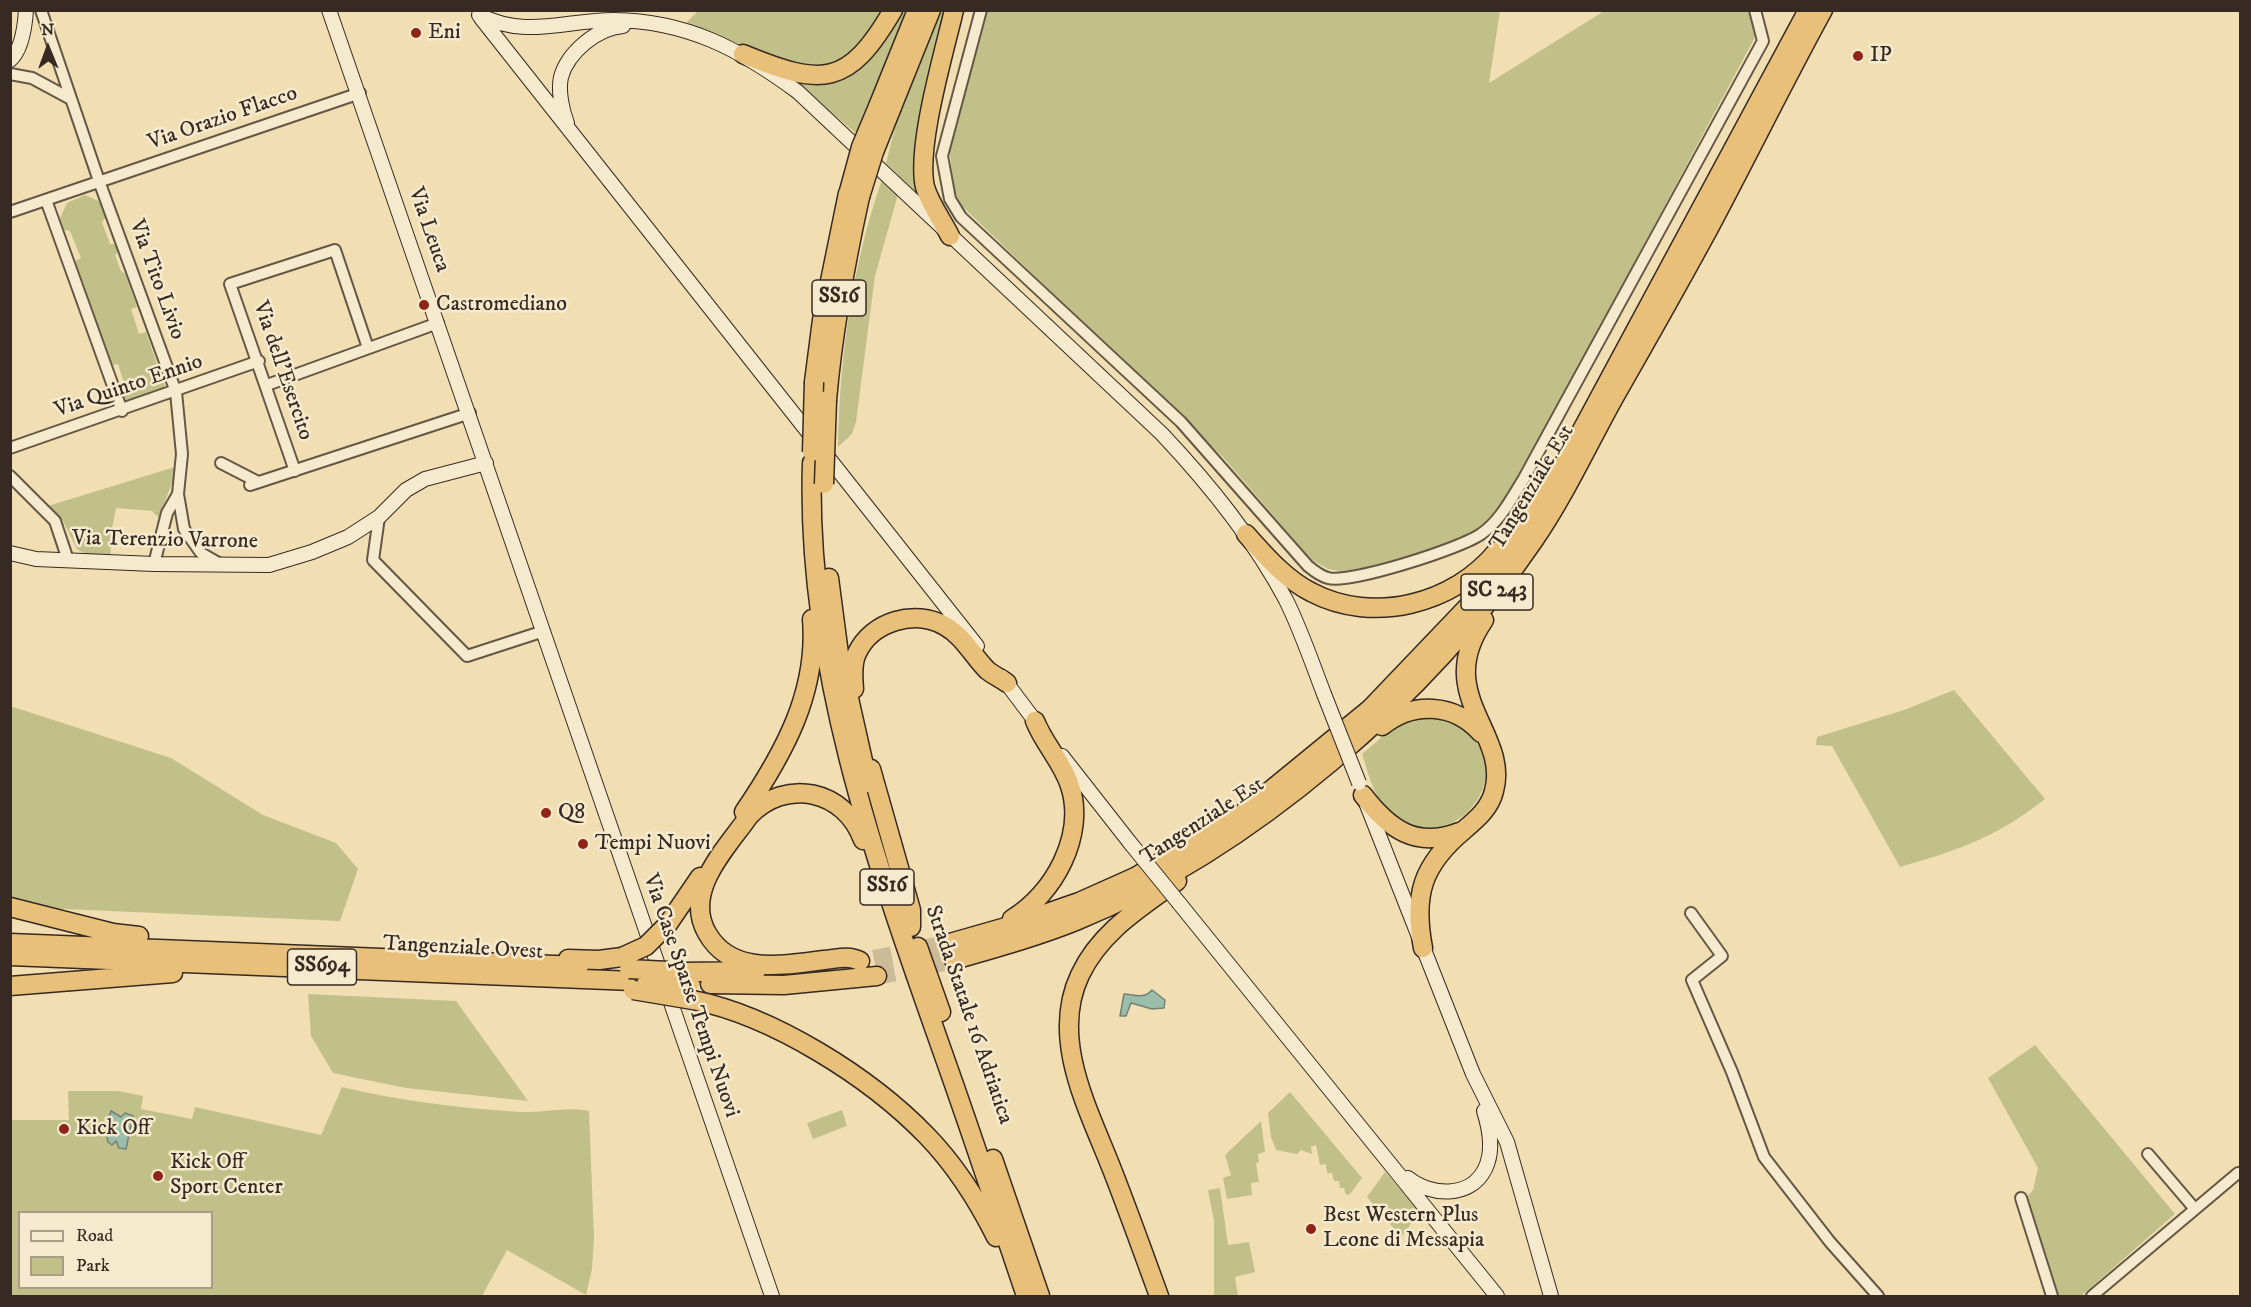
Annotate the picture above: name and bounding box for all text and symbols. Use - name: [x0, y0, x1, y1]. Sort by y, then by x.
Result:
- north arrow: [18, 18, 78, 78]
- text: N: [41, 20, 54, 40]
- place label: Eni: [428, 20, 461, 46]
- marker: Eni: [409, 26, 423, 40]
- place label: IP: [1870, 43, 1892, 69]
- marker: IP: [1851, 49, 1865, 63]
- street label: Via Orazio Flacco: [145, 81, 301, 157]
- street label: Via Leuca: [401, 184, 455, 276]
- street label: Via Tito Livio: [122, 216, 190, 344]
- road number: SS16: [812, 280, 866, 316]
- place label: Castromediano: [436, 292, 567, 318]
- street label: Via dell'Esercito: [246, 298, 318, 444]
- marker: Castromediano: [417, 298, 431, 312]
- street label: Via Quinto Ennio: [51, 349, 207, 425]
- street label: Tangenziale Est: [1485, 420, 1581, 556]
- street label: Via Terenzio Varrone: [72, 526, 258, 556]
- road number: SC 243: [1461, 574, 1533, 610]
- street label: Tangenziale Est: [1136, 772, 1270, 872]
- place label: Q8: [558, 800, 585, 826]
- marker: Q8: [539, 806, 553, 820]
- place label: Tempi Nuovi: [595, 831, 711, 857]
- marker: Tempi Nuovi: [576, 837, 590, 851]
- road number: SS16: [860, 869, 914, 905]
- street label: Via Case Sparse Tempi Nuovi: [636, 871, 744, 1121]
- street label: Strada Statale 16 Adriatica: [918, 902, 1018, 1128]
- street label: Tangenziale Ovest: [382, 932, 544, 966]
- road number: SS694: [288, 949, 356, 985]
- place label: Kick Off: [76, 1116, 150, 1142]
- marker: Kick Off: [57, 1122, 71, 1136]
- place label: Kick Off Sport Center: [170, 1150, 283, 1202]
- marker: Kick Off Sport Center: [151, 1169, 165, 1183]
- place label: Best Western Plus Leone di Messapia: [1323, 1203, 1484, 1254]
- legend: [18, 1211, 213, 1289]
- marker: Best Western Plus Leone di Messapia: [1304, 1222, 1318, 1236]
- text: Road: [76, 1225, 113, 1247]
- text: Park: [76, 1255, 110, 1277]

